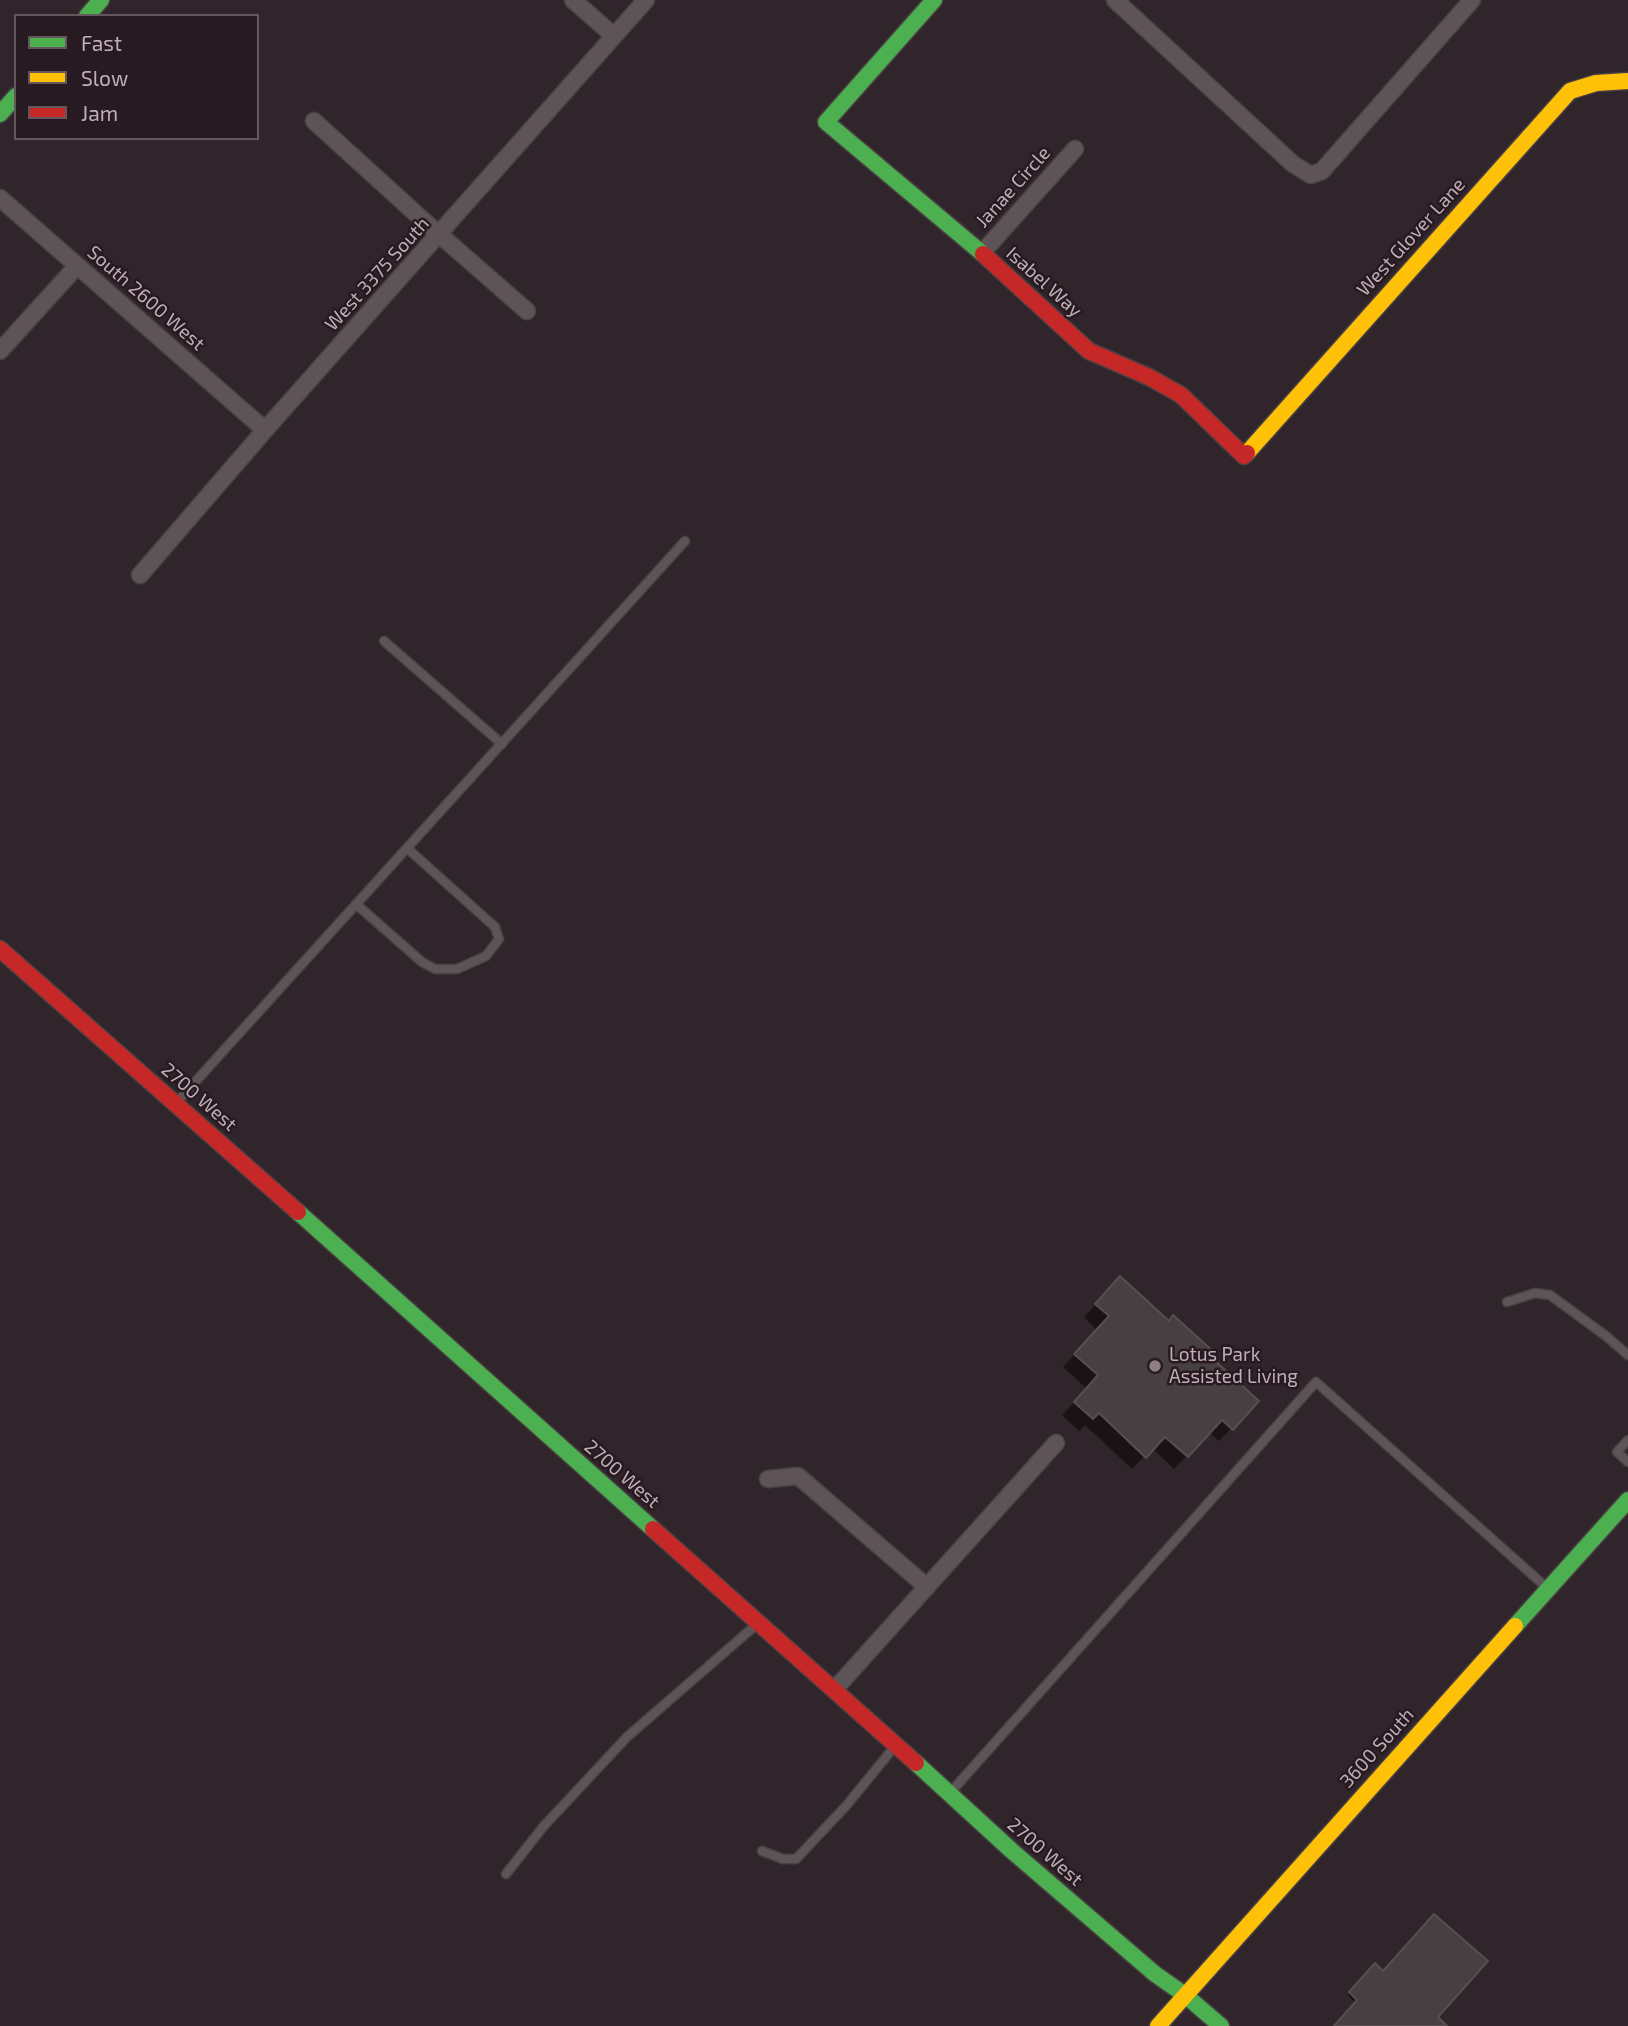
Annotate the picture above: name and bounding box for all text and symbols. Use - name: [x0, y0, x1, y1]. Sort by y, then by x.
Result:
- legend: [14, 14, 259, 140]
- text: Fast: [81, 30, 122, 55]
- text: Slow: [81, 65, 128, 90]
- text: Jam: [81, 100, 118, 125]
- street label: Janae Circle: [971, 142, 1055, 232]
- street label: West Glover Lane: [1352, 173, 1470, 301]
- street label: West 3375 South: [320, 213, 434, 335]
- street label: South 2600 West: [83, 241, 209, 355]
- street label: Isabel Way: [1001, 242, 1087, 322]
- street label: 2700 West: [157, 1058, 241, 1136]
- place label: Lotus Park Assisted Living: [1169, 1344, 1298, 1388]
- marker: Lotus Park Assisted Living: [1147, 1358, 1163, 1374]
- street label: 2700 West: [580, 1435, 664, 1513]
- street label: 3600 South: [1335, 1704, 1419, 1792]
- street label: 2700 West: [1003, 1813, 1087, 1891]

